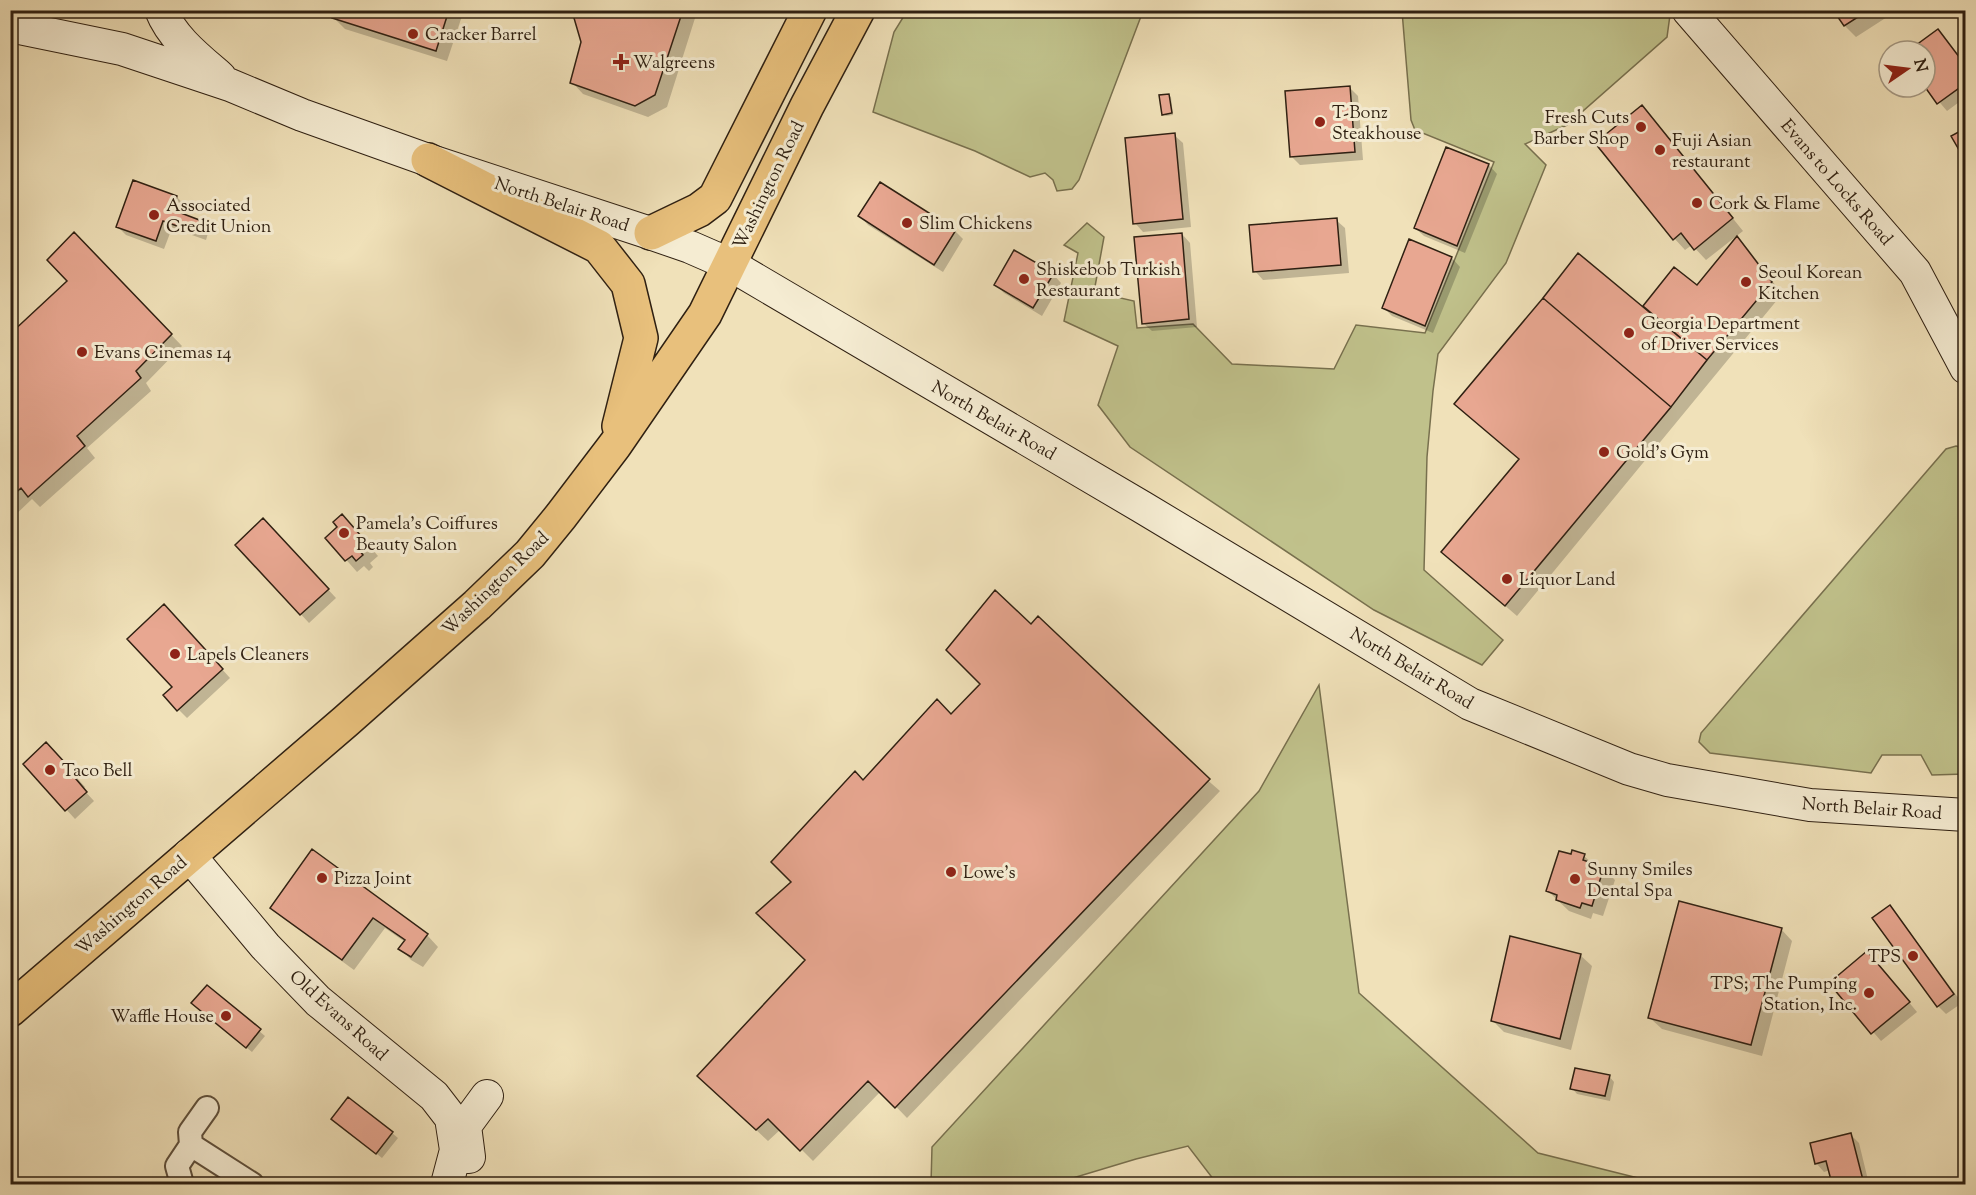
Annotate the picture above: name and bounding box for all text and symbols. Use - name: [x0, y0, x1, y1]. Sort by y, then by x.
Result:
- place label: Cracker Barrel: [425, 23, 537, 49]
- marker: Cracker Barrel: [406, 27, 420, 41]
- north arrow: [1877, 39, 1937, 99]
- place label: Walgreens: [633, 51, 715, 77]
- marker: Walgreens: [614, 55, 628, 69]
- text: N: [1906, 57, 1932, 75]
- place label: T-Bonz Steakhouse: [1332, 101, 1421, 148]
- place label: Fresh Cuts Barber Shop: [1533, 106, 1629, 153]
- street label: Evans to Locks Road: [1773, 114, 1898, 252]
- marker: T-Bonz Steakhouse: [1313, 115, 1327, 129]
- street label: Washington Road: [727, 117, 812, 255]
- marker: Fresh Cuts Barber Shop: [1634, 120, 1648, 134]
- place label: Fuji Asian restaurant: [1672, 129, 1752, 176]
- marker: Fuji Asian restaurant: [1653, 143, 1667, 157]
- street label: North Belair Road: [491, 172, 632, 240]
- place label: Cork & Flame: [1709, 192, 1820, 218]
- place label: Associated Credit Union: [166, 194, 272, 241]
- marker: Cork & Flame: [1690, 196, 1704, 210]
- marker: Associated Credit Union: [147, 208, 161, 222]
- place label: Slim Chickens: [919, 212, 1032, 238]
- marker: Slim Chickens: [900, 216, 914, 230]
- place label: Shiskebob Turkish Restaurant: [1036, 258, 1181, 305]
- place label: Seoul Korean Kitchen: [1758, 261, 1863, 308]
- marker: Shiskebob Turkish Restaurant: [1017, 272, 1031, 286]
- marker: Seoul Korean Kitchen: [1739, 275, 1753, 289]
- place label: Georgia Department of Driver Services: [1641, 312, 1800, 359]
- marker: Georgia Department of Driver Services: [1622, 326, 1636, 340]
- place label: Evans Cinemas 14: [94, 341, 232, 367]
- marker: Evans Cinemas 14: [75, 345, 89, 359]
- street label: North Belair Road: [926, 375, 1060, 468]
- place label: Gold's Gym: [1616, 441, 1709, 467]
- marker: Gold's Gym: [1597, 445, 1611, 459]
- place label: Pamela's Coiffures Beauty Salon: [356, 512, 498, 559]
- marker: Pamela's Coiffures Beauty Salon: [337, 526, 351, 540]
- street label: Washington Road: [437, 526, 556, 642]
- place label: Liquor Land: [1519, 568, 1615, 594]
- marker: Liquor Land: [1500, 572, 1514, 586]
- street label: North Belair Road: [1344, 622, 1478, 717]
- place label: Lapels Cleaners: [187, 643, 309, 669]
- marker: Lapels Cleaners: [168, 647, 182, 661]
- place label: Taco Bell: [62, 759, 133, 785]
- marker: Taco Bell: [43, 763, 57, 777]
- street label: North Belair Road: [1801, 792, 1943, 828]
- street label: Washington Road: [71, 851, 194, 962]
- place label: Sunny Smiles Dental Spa: [1587, 858, 1693, 905]
- place label: Lowe's: [963, 861, 1016, 887]
- marker: Lowe's: [944, 865, 958, 879]
- place label: Pizza Joint: [334, 867, 412, 893]
- marker: Pizza Joint: [315, 871, 329, 885]
- marker: Sunny Smiles Dental Spa: [1568, 872, 1582, 886]
- place label: TPS: [1867, 945, 1901, 971]
- marker: TPS: [1906, 949, 1920, 963]
- street label: Old Evans Road: [283, 965, 393, 1068]
- place label: TPS; The Pumping Station, Inc.: [1710, 972, 1857, 1019]
- marker: TPS; The Pumping Station, Inc.: [1862, 986, 1876, 1000]
- place label: Waffle House: [110, 1005, 214, 1031]
- marker: Waffle House: [219, 1009, 233, 1023]

